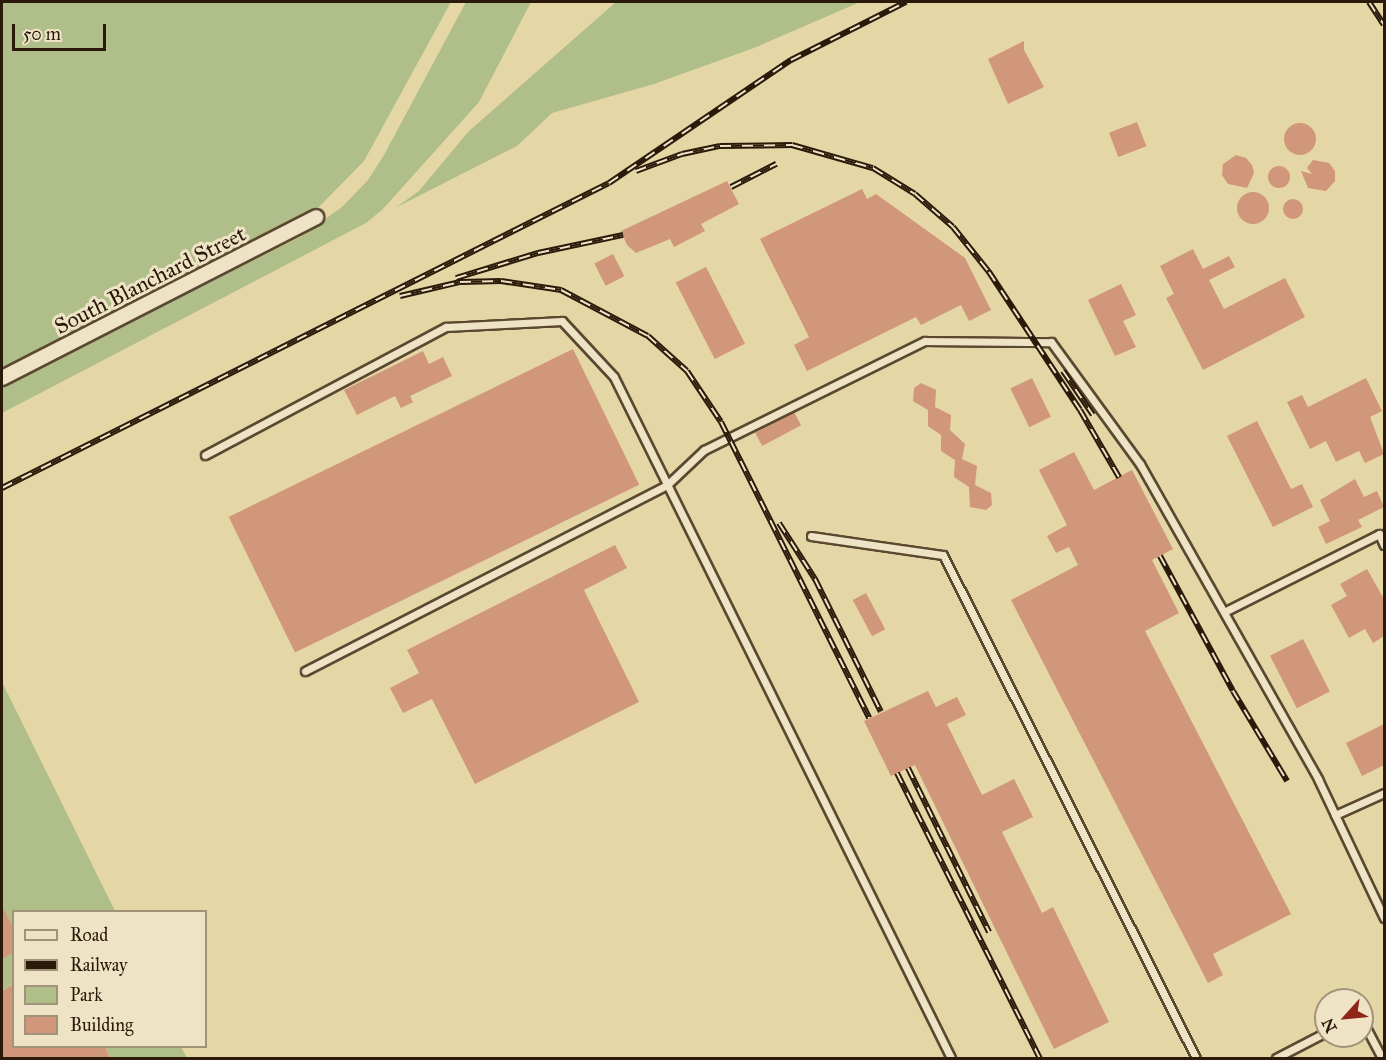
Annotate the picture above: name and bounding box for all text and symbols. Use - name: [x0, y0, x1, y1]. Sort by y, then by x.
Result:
- scale bar: [15, 12, 110, 50]
- text: 50 m: [23, 23, 61, 45]
- street label: South Blanchard Street: [50, 220, 250, 340]
- legend: [12, 910, 207, 1048]
- text: Road: [70, 924, 108, 946]
- text: Railway: [70, 954, 127, 976]
- text: Park: [70, 984, 103, 1006]
- north arrow: [1314, 988, 1374, 1048]
- text: Building: [70, 1014, 133, 1036]
- text: N: [1318, 1015, 1341, 1036]

